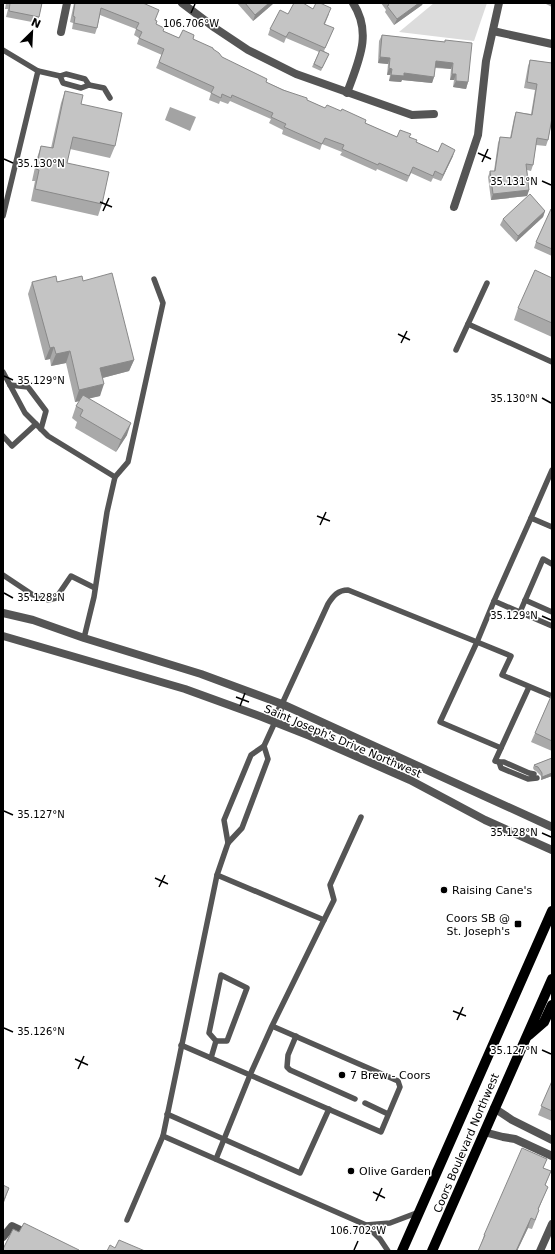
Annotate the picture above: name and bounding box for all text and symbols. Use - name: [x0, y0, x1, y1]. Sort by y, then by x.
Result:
- north arrow: [12, 12, 52, 52]
- text: N: [29, 16, 43, 31]
- text: 106.706°W: [163, 18, 219, 29]
- text: 35.130°N: [17, 158, 65, 169]
- text: 35.131°N: [490, 176, 538, 187]
- text: 35.129°N: [17, 375, 65, 386]
- text: 35.130°N: [490, 393, 538, 404]
- text: 35.128°N: [17, 592, 65, 603]
- text: 35.129°N: [490, 610, 538, 621]
- street label: Saint Joseph's Drive Northwest: [262, 702, 424, 781]
- text: 35.127°N: [17, 809, 65, 820]
- text: 35.128°N: [490, 827, 538, 838]
- place label: Raising Cane's: [452, 884, 533, 897]
- marker: Raising Cane's: [439, 885, 449, 895]
- place label: Coors SB @ St. Joseph's: [446, 912, 510, 938]
- marker: Coors SB @ St. Joseph's: [513, 919, 523, 929]
- text: 35.126°N: [17, 1026, 65, 1037]
- text: 35.127°N: [490, 1045, 538, 1056]
- place label: 7 Brew - Coors: [350, 1069, 431, 1082]
- marker: 7 Brew - Coors: [337, 1070, 347, 1080]
- street label: Coors Boulevard Northwest: [431, 1071, 502, 1215]
- place label: Olive Garden: [359, 1165, 431, 1178]
- marker: Olive Garden: [346, 1166, 356, 1176]
- text: 106.702°W: [330, 1225, 386, 1236]

